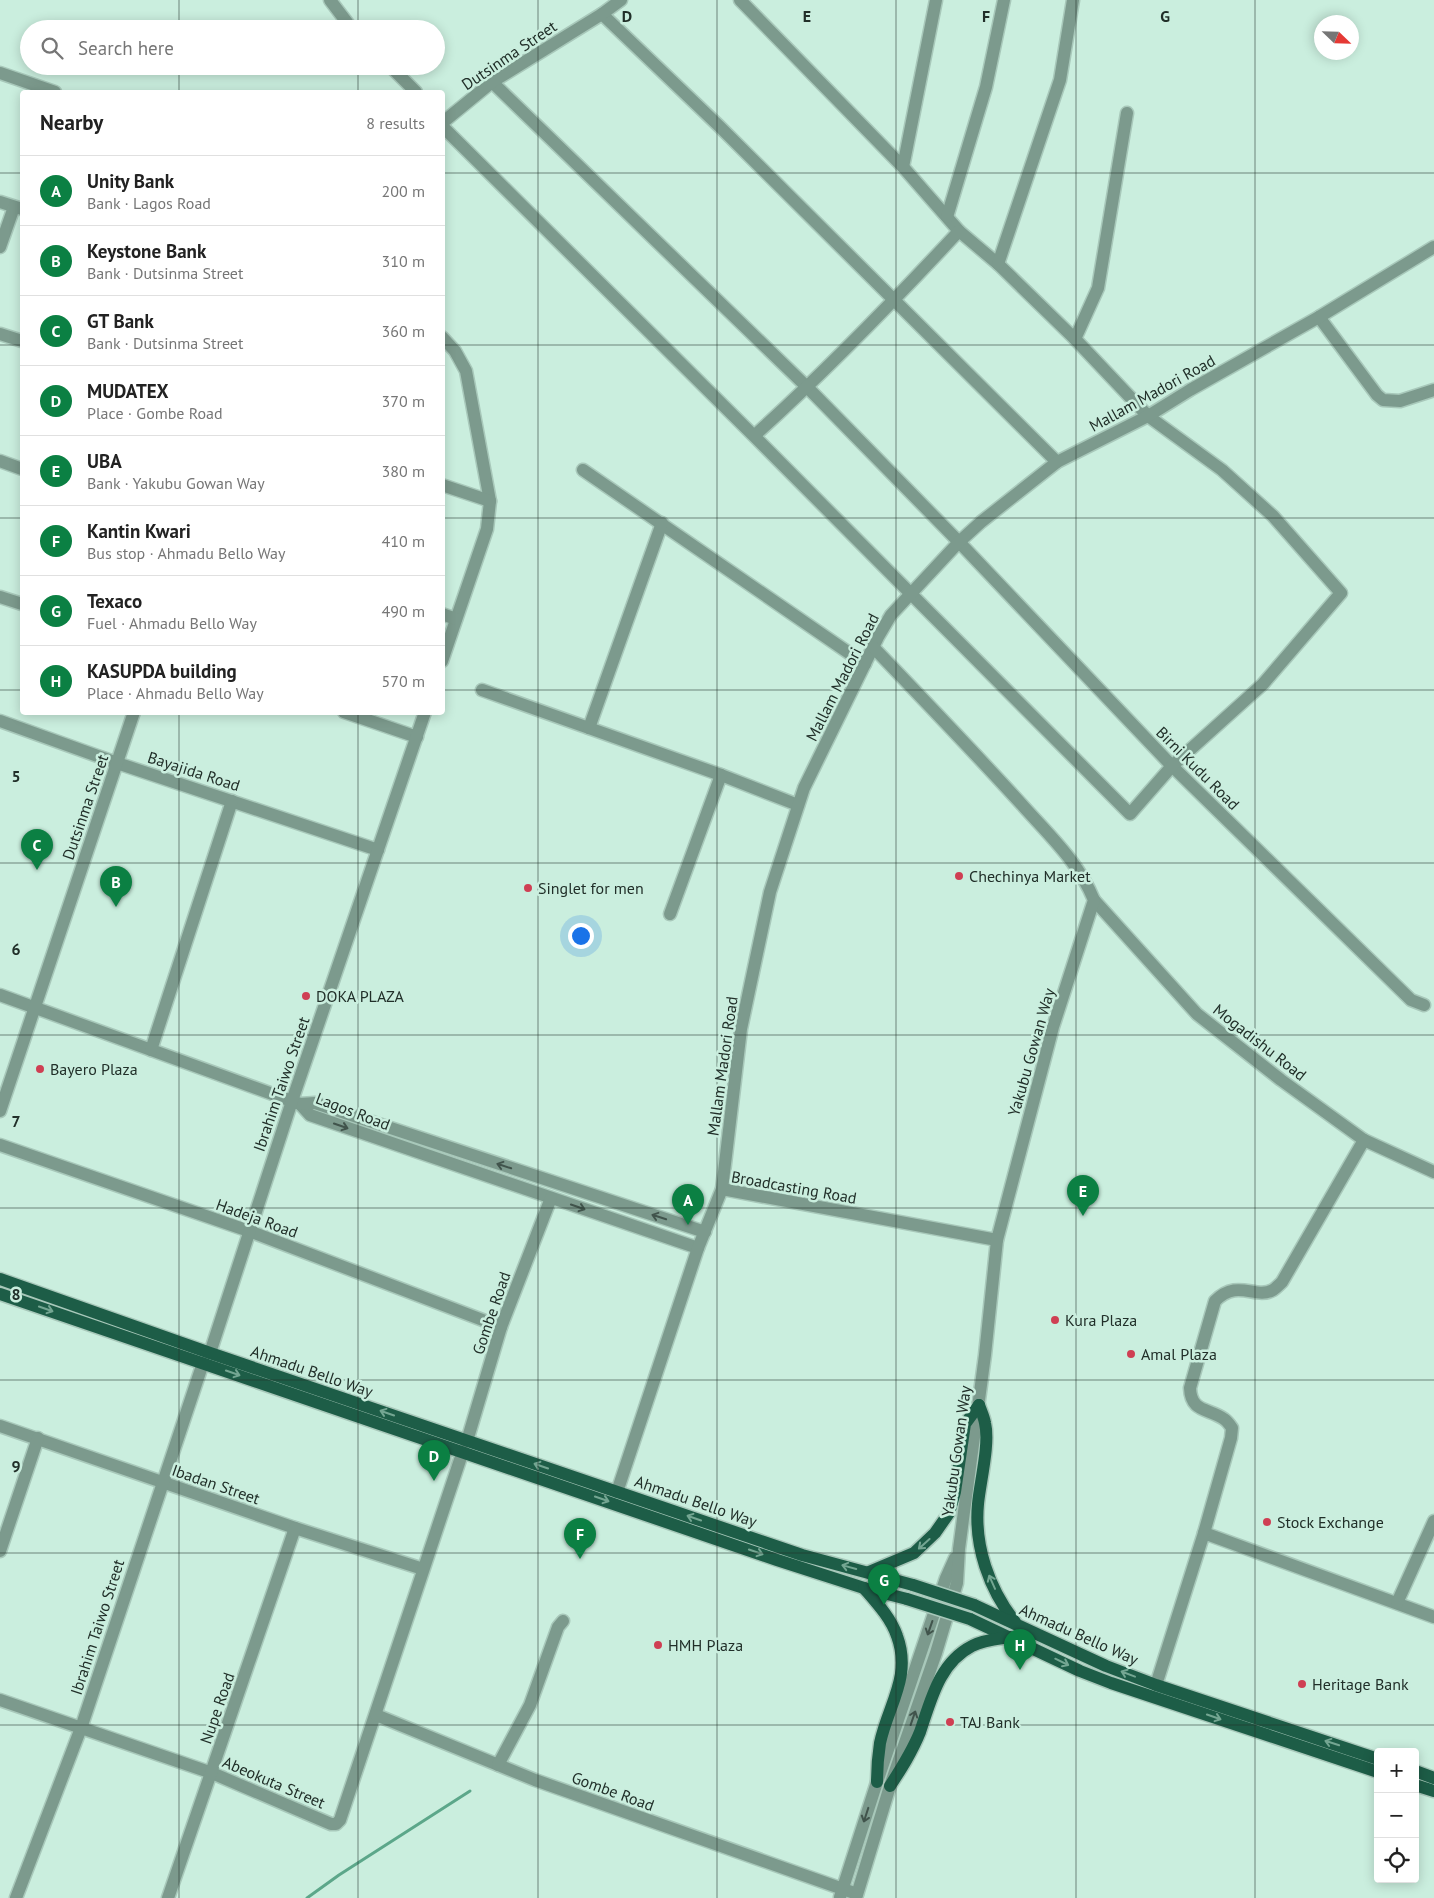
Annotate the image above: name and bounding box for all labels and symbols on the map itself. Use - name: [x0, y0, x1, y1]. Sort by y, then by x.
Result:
- text: D: [622, 6, 632, 26]
- text: E: [803, 6, 811, 26]
- text: F: [982, 6, 990, 26]
- text: G: [1160, 6, 1170, 26]
- north arrow: [1314, 15, 1359, 60]
- street label: Dutsinma Street: [458, 16, 561, 94]
- street label: Mallam Madori Road: [1086, 350, 1218, 436]
- street label: Mallam Madori Road: [801, 610, 883, 744]
- street label: Birni Kudu Road: [1152, 722, 1244, 814]
- street label: Bayajida Road: [145, 747, 243, 795]
- street label: Dutsinma Street: [58, 751, 113, 862]
- text: 5: [11, 766, 21, 786]
- pin: C: [21, 829, 53, 870]
- pin: B: [100, 866, 132, 907]
- place label: Chechinya Market: [969, 866, 1091, 886]
- marker: Chechinya Market: [953, 870, 965, 882]
- place label: Singlet for men: [538, 878, 644, 898]
- marker: Singlet for men: [522, 882, 534, 894]
- your location: [568, 923, 594, 949]
- text: 6: [11, 939, 21, 959]
- street label: Yakubu Gowan Way: [1003, 985, 1059, 1118]
- place label: DOKA PLAZA: [316, 986, 405, 1006]
- marker: DOKA PLAZA: [300, 990, 312, 1002]
- street label: Mallam Madori Road: [702, 995, 742, 1137]
- street label: Mogadishu Road: [1209, 999, 1311, 1085]
- street label: Ibrahim Taiwo Street: [249, 1013, 314, 1154]
- place label: Bayero Plaza: [50, 1059, 138, 1079]
- marker: Bayero Plaza: [34, 1063, 46, 1075]
- street label: Lagos Road: [313, 1088, 393, 1134]
- text: 7: [11, 1111, 21, 1131]
- one-way arrow: [333, 1122, 349, 1131]
- one-way arrow: [497, 1160, 513, 1170]
- street label: Broadcasting Road: [730, 1166, 858, 1208]
- pin: E: [1067, 1175, 1099, 1216]
- pin: A: [672, 1184, 704, 1225]
- street label: Hadeja Road: [213, 1194, 301, 1242]
- one-way arrow: [570, 1203, 585, 1212]
- one-way arrow: [651, 1212, 667, 1221]
- street label: Gombe Road: [467, 1269, 515, 1357]
- text: 8: [11, 1284, 21, 1304]
- one-way arrow: [38, 1305, 53, 1314]
- place label: Kura Plaza: [1065, 1310, 1137, 1330]
- marker: Kura Plaza: [1049, 1314, 1061, 1326]
- street label: Ahmadu Bello Way: [248, 1341, 376, 1401]
- place label: Amal Plaza: [1141, 1344, 1217, 1364]
- marker: Amal Plaza: [1125, 1348, 1137, 1360]
- one-way arrow: [225, 1369, 240, 1378]
- street label: Yakubu Gowan Way: [937, 1384, 975, 1518]
- one-way arrow: [380, 1408, 395, 1417]
- pin: D: [418, 1440, 450, 1481]
- text: 9: [11, 1456, 21, 1476]
- street label: Ibadan Street: [169, 1460, 263, 1509]
- one-way arrow: [533, 1461, 549, 1470]
- street label: Ahmadu Bello Way: [632, 1471, 760, 1531]
- one-way arrow: [594, 1495, 609, 1504]
- place label: Stock Exchange: [1277, 1512, 1384, 1532]
- one-way arrow: [687, 1513, 703, 1522]
- marker: Stock Exchange: [1261, 1516, 1273, 1528]
- pin: F: [564, 1518, 596, 1559]
- one-way arrow: [917, 1538, 930, 1550]
- one-way arrow: [747, 1548, 763, 1557]
- street label: Ibrahim Taiwo Street: [66, 1556, 129, 1697]
- one-way arrow: [842, 1561, 858, 1571]
- pin: G: [868, 1564, 900, 1605]
- one-way arrow: [986, 1575, 996, 1590]
- street label: Ahmadu Bello Way: [1017, 1599, 1142, 1669]
- one-way arrow: [925, 1620, 934, 1635]
- pin: H: [1004, 1629, 1036, 1670]
- place label: HMH Plaza: [668, 1635, 743, 1655]
- marker: HMH Plaza: [652, 1639, 664, 1651]
- one-way arrow: [1054, 1657, 1069, 1667]
- one-way arrow: [1121, 1669, 1136, 1678]
- street label: Nupe Road: [195, 1670, 239, 1746]
- place label: Heritage Bank: [1312, 1674, 1409, 1694]
- marker: Heritage Bank: [1296, 1678, 1308, 1690]
- one-way arrow: [909, 1711, 918, 1727]
- place label: TAJ Bank: [960, 1712, 1020, 1732]
- one-way arrow: [1206, 1713, 1222, 1723]
- marker: TAJ Bank: [944, 1716, 956, 1728]
- one-way arrow: [1324, 1738, 1340, 1748]
- street label: Abeokuta Street: [220, 1751, 329, 1813]
- street label: Gombe Road: [569, 1767, 657, 1815]
- one-way arrow: [861, 1806, 871, 1822]

